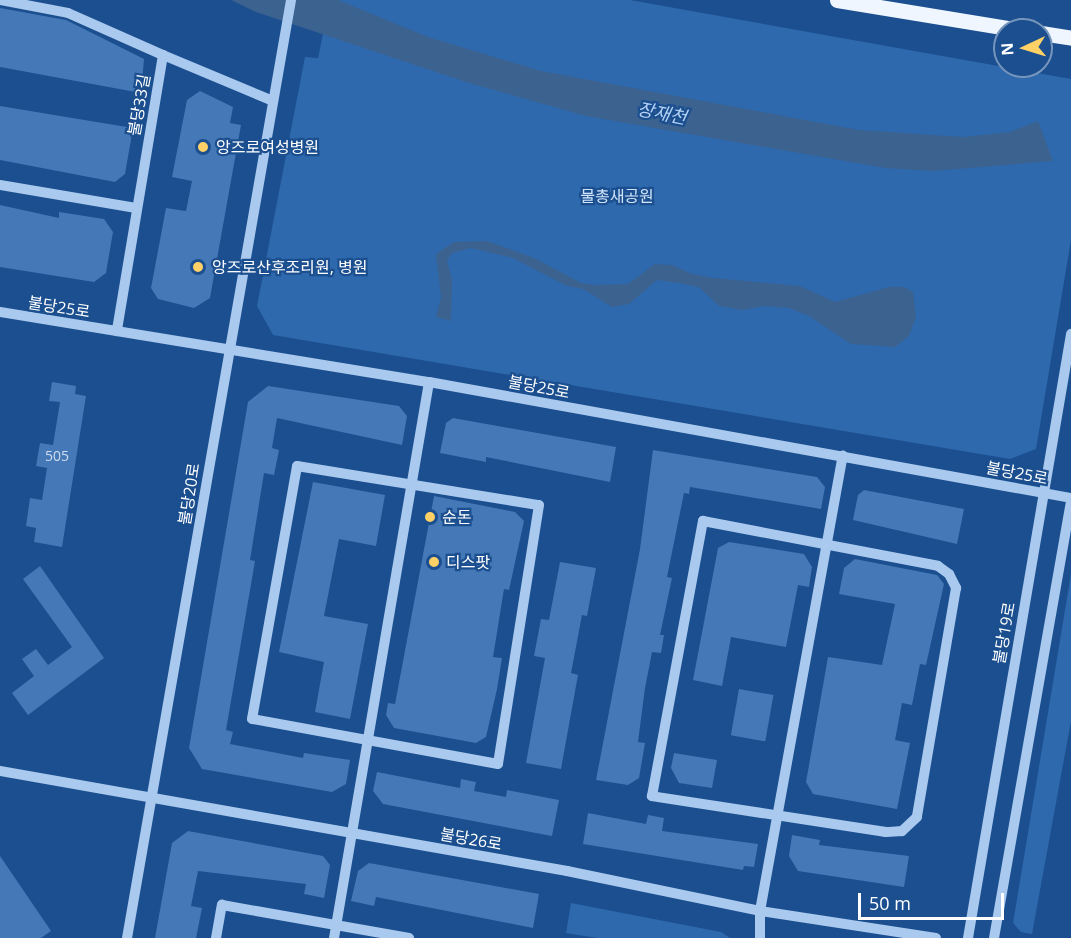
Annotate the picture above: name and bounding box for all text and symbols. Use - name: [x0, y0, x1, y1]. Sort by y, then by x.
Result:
- north arrow: [993, 18, 1053, 78]
- text: N: [996, 42, 1018, 56]
- street label: 불당33길: [124, 73, 154, 137]
- water label: 장재천: [636, 98, 688, 128]
- place label: 앙즈로여성병원: [216, 137, 319, 157]
- marker: 앙즈로여성병원: [194, 138, 212, 156]
- park label: 물총새공원: [580, 186, 654, 206]
- place label: 앙즈로산후조리원, 병원: [212, 257, 367, 277]
- marker: 앙즈로산후조리원, 병원: [189, 258, 207, 276]
- street label: 불당25로: [27, 293, 91, 321]
- street label: 불당25로: [507, 372, 571, 402]
- house number: 505: [45, 448, 69, 464]
- street label: 불당25로: [985, 458, 1049, 488]
- street label: 불당20로: [175, 462, 203, 526]
- place label: 순돈: [442, 507, 471, 527]
- marker: 순돈: [423, 510, 437, 524]
- place label: 디스팟: [446, 552, 490, 572]
- marker: 디스팟: [427, 555, 441, 569]
- street label: 불당19로: [989, 601, 1019, 665]
- street label: 불당26로: [439, 824, 503, 854]
- scale bar: [861, 881, 1006, 919]
- text: 50 m: [869, 891, 911, 915]

